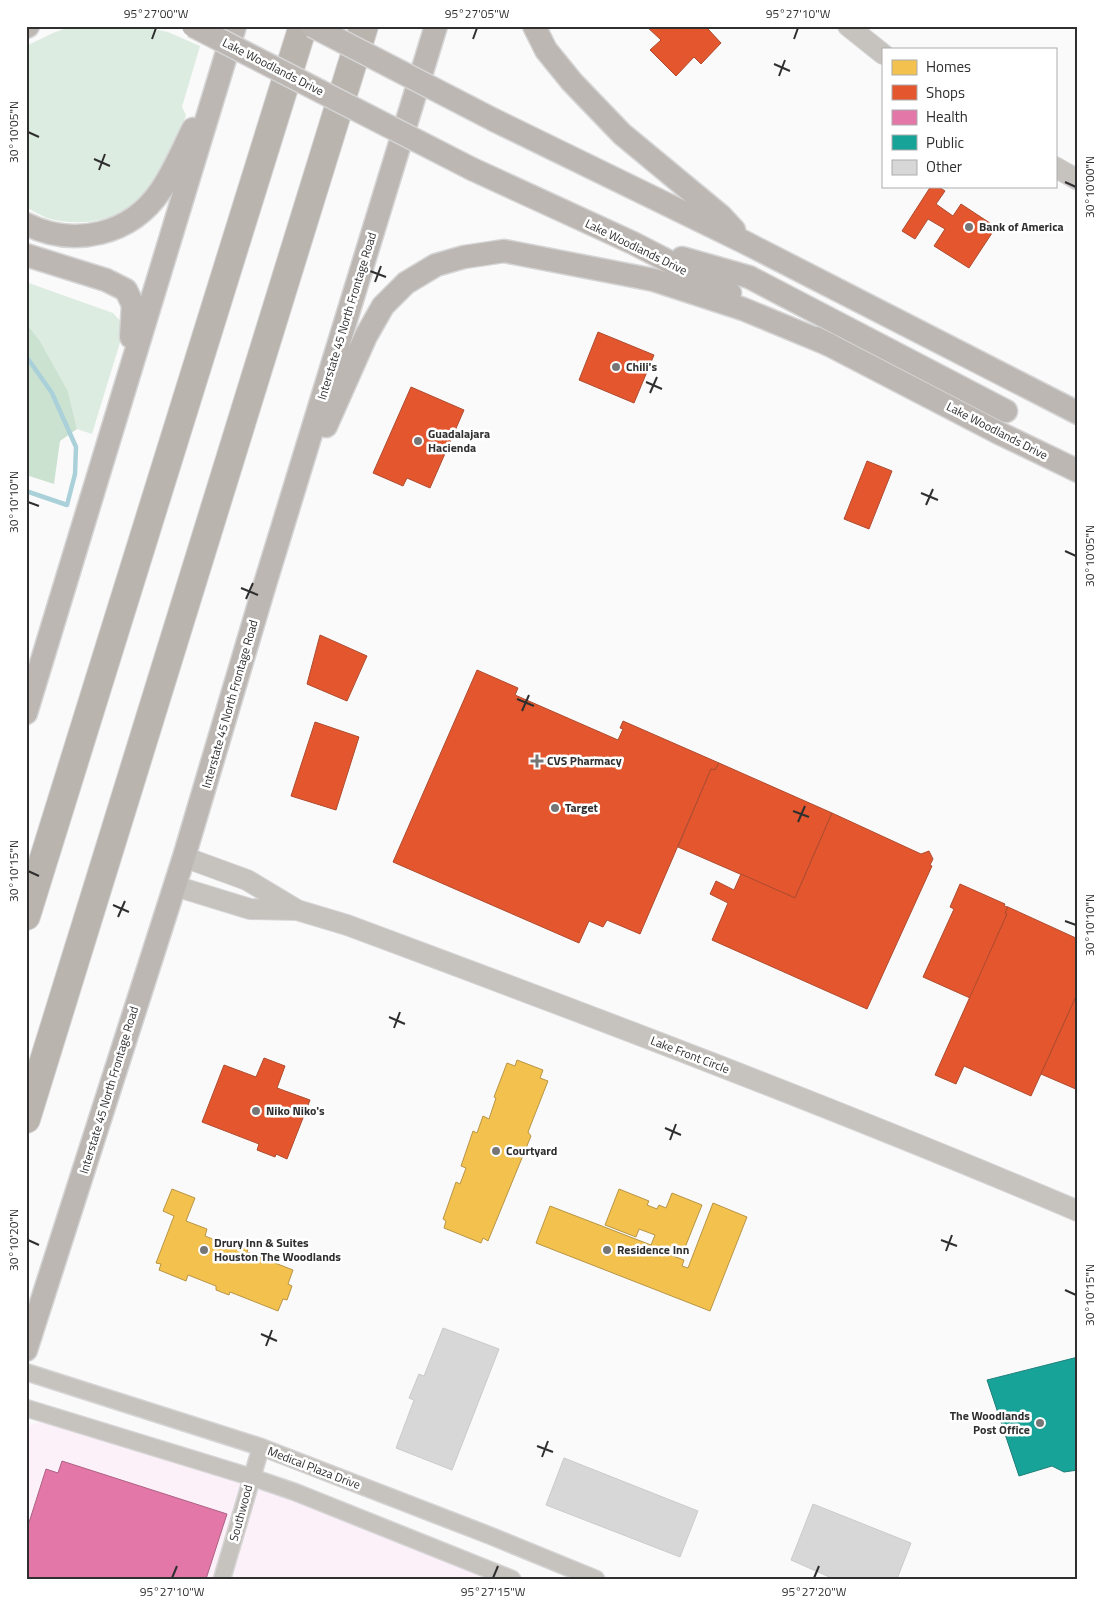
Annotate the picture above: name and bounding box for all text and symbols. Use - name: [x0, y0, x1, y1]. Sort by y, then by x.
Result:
- text: 95°27'00"W: [124, 4, 189, 23]
- text: 95°27'05"W: [445, 4, 510, 23]
- text: 95°27'10"W: [766, 4, 831, 23]
- street label: Lake Woodlands Drive: [219, 33, 327, 100]
- legend: [882, 48, 1056, 188]
- text: Homes: [926, 55, 971, 78]
- text: Shops: [926, 81, 965, 104]
- text: 30°10'05"N: [4, 101, 23, 163]
- text: Health: [926, 105, 968, 128]
- text: Public: [926, 131, 964, 154]
- text: Other: [926, 155, 962, 178]
- text: 30°10'00"N: [1080, 156, 1099, 218]
- street label: Lake Woodlands Drive: [582, 214, 690, 280]
- place label: Bank of America: [979, 217, 1064, 236]
- marker: Bank of America: [963, 221, 975, 233]
- street label: Interstate 45 North Frontage Road: [312, 230, 381, 402]
- place label: Chili's: [626, 357, 657, 376]
- marker: Chili's: [610, 361, 622, 373]
- street label: Lake Woodlands Drive: [943, 397, 1051, 464]
- place label: Guadalajara Hacienda: [428, 424, 490, 457]
- marker: Guadalajara Hacienda: [412, 435, 424, 447]
- text: 30°10'10"N: [4, 471, 23, 533]
- text: 30°10'05"N: [1080, 525, 1099, 587]
- street label: Interstate 45 North Frontage Road: [196, 617, 263, 790]
- place label: CVS Pharmacy: [547, 751, 622, 770]
- marker: CVS Pharmacy: [531, 755, 543, 767]
- place label: Target: [565, 798, 599, 817]
- marker: Target: [549, 802, 561, 814]
- text: 30°10'15"N: [4, 840, 23, 902]
- text: 30°10'10"N: [1080, 894, 1099, 956]
- street label: Interstate 45 North Frontage Road: [74, 1004, 143, 1176]
- street label: Lake Front Circle: [648, 1031, 732, 1078]
- place label: Niko Niko's: [266, 1101, 325, 1120]
- marker: Niko Niko's: [250, 1105, 262, 1117]
- place label: Courtyard: [506, 1141, 557, 1160]
- marker: Courtyard: [490, 1145, 502, 1157]
- text: 30°10'20"N: [4, 1209, 23, 1271]
- place label: Drury Inn & Suites Houston The Woodlands: [214, 1233, 341, 1266]
- place label: Residence Inn: [617, 1240, 689, 1259]
- marker: Drury Inn & Suites Houston The Woodlands: [198, 1244, 210, 1256]
- marker: Residence Inn: [601, 1244, 613, 1256]
- text: 30°10'15"N: [1080, 1264, 1099, 1326]
- place label: The Woodlands Post Office: [950, 1406, 1030, 1439]
- marker: The Woodlands Post Office: [1034, 1417, 1046, 1429]
- street label: Medical Plaza Drive: [265, 1441, 363, 1494]
- street label: Southwood: [224, 1482, 257, 1543]
- text: 95°27'10"W: [140, 1582, 205, 1601]
- text: 95°27'15"W: [461, 1582, 526, 1601]
- text: 95°27'20"W: [782, 1582, 847, 1601]

